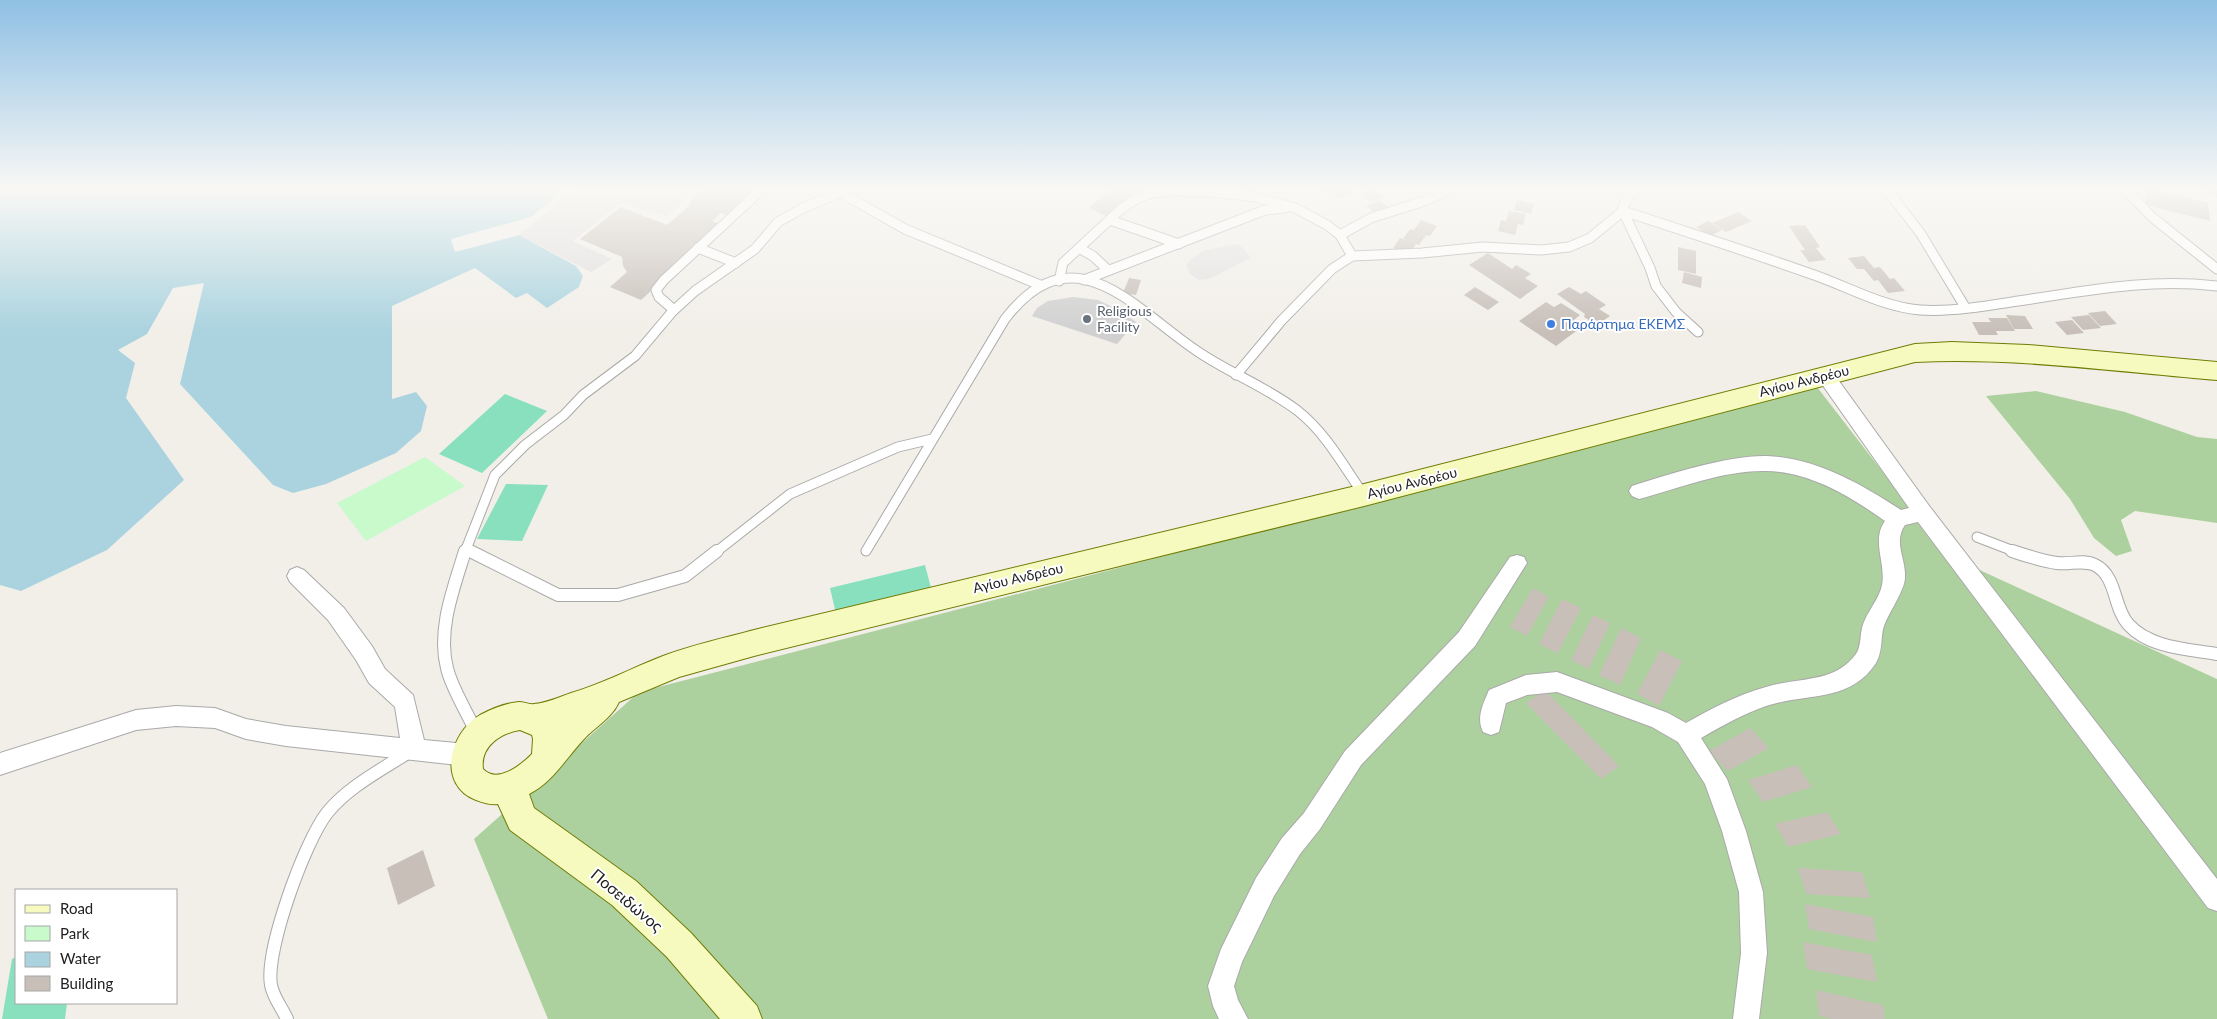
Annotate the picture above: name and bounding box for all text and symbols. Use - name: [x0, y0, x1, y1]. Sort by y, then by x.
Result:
- place label: Religious Facility: [1097, 302, 1152, 335]
- marker: Religious Facility: [1081, 313, 1093, 325]
- place label: Παράρτημα ΕΚΕΜΣ: [1561, 315, 1685, 332]
- marker: Παράρτημα ΕΚΕΜΣ: [1545, 318, 1557, 330]
- street label: Αγίου Ανδρέου: [1757, 361, 1851, 400]
- street label: Αγίου Ανδρέου: [1365, 463, 1459, 502]
- street label: Αγίου Ανδρέου: [971, 559, 1065, 596]
- street label: Ποσειδώνος: [588, 864, 667, 935]
- legend: [15, 889, 178, 1004]
- text: Road: [60, 899, 93, 917]
- text: Park: [60, 924, 90, 942]
- text: Water: [60, 949, 101, 967]
- text: Building: [60, 974, 113, 992]

